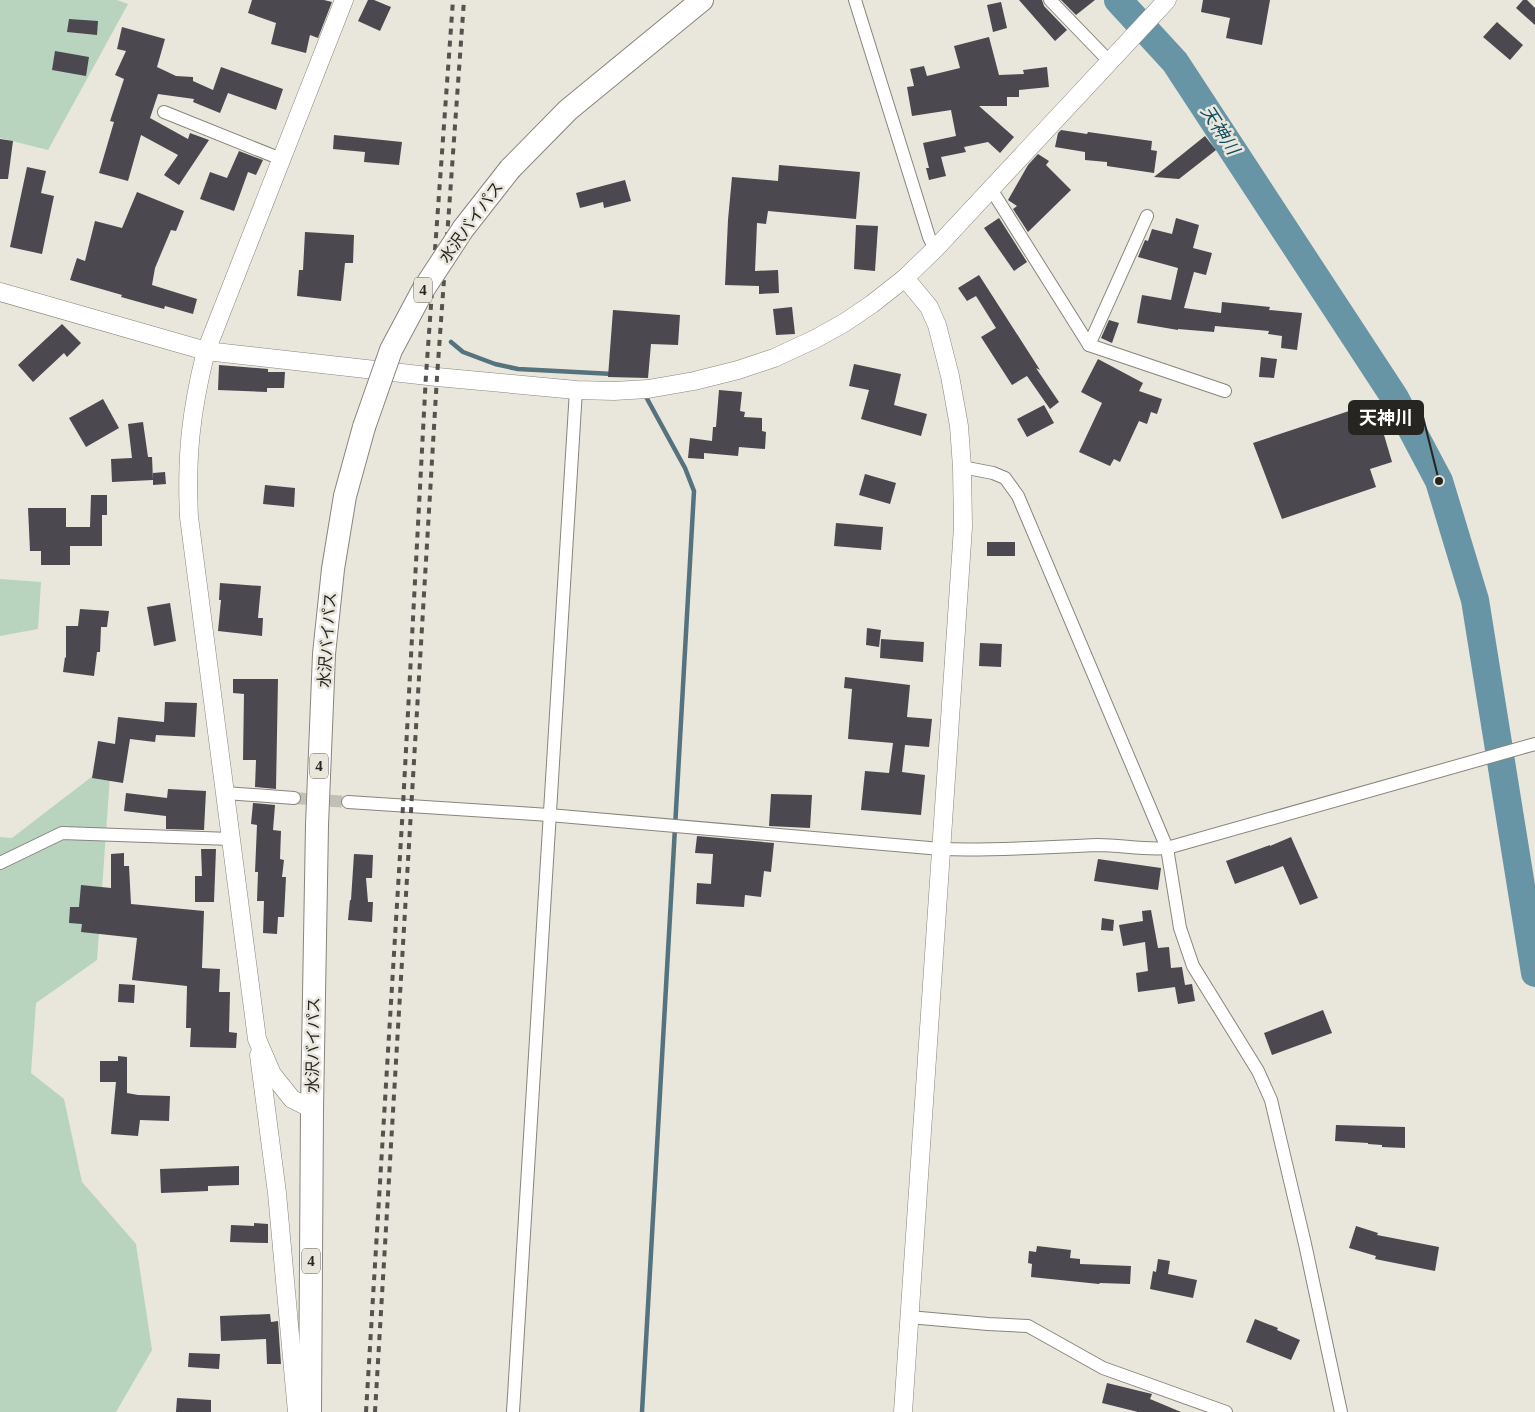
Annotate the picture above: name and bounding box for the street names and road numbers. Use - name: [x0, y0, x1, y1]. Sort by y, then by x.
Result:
- street label: 水沢バイパス: [436, 178, 506, 266]
- road number: 4: [414, 278, 432, 302]
- street label: 水沢バイパス: [315, 592, 339, 688]
- road number: 4: [310, 754, 328, 778]
- street label: 水沢バイパス: [304, 997, 322, 1093]
- road number: 4: [302, 1248, 320, 1274]

